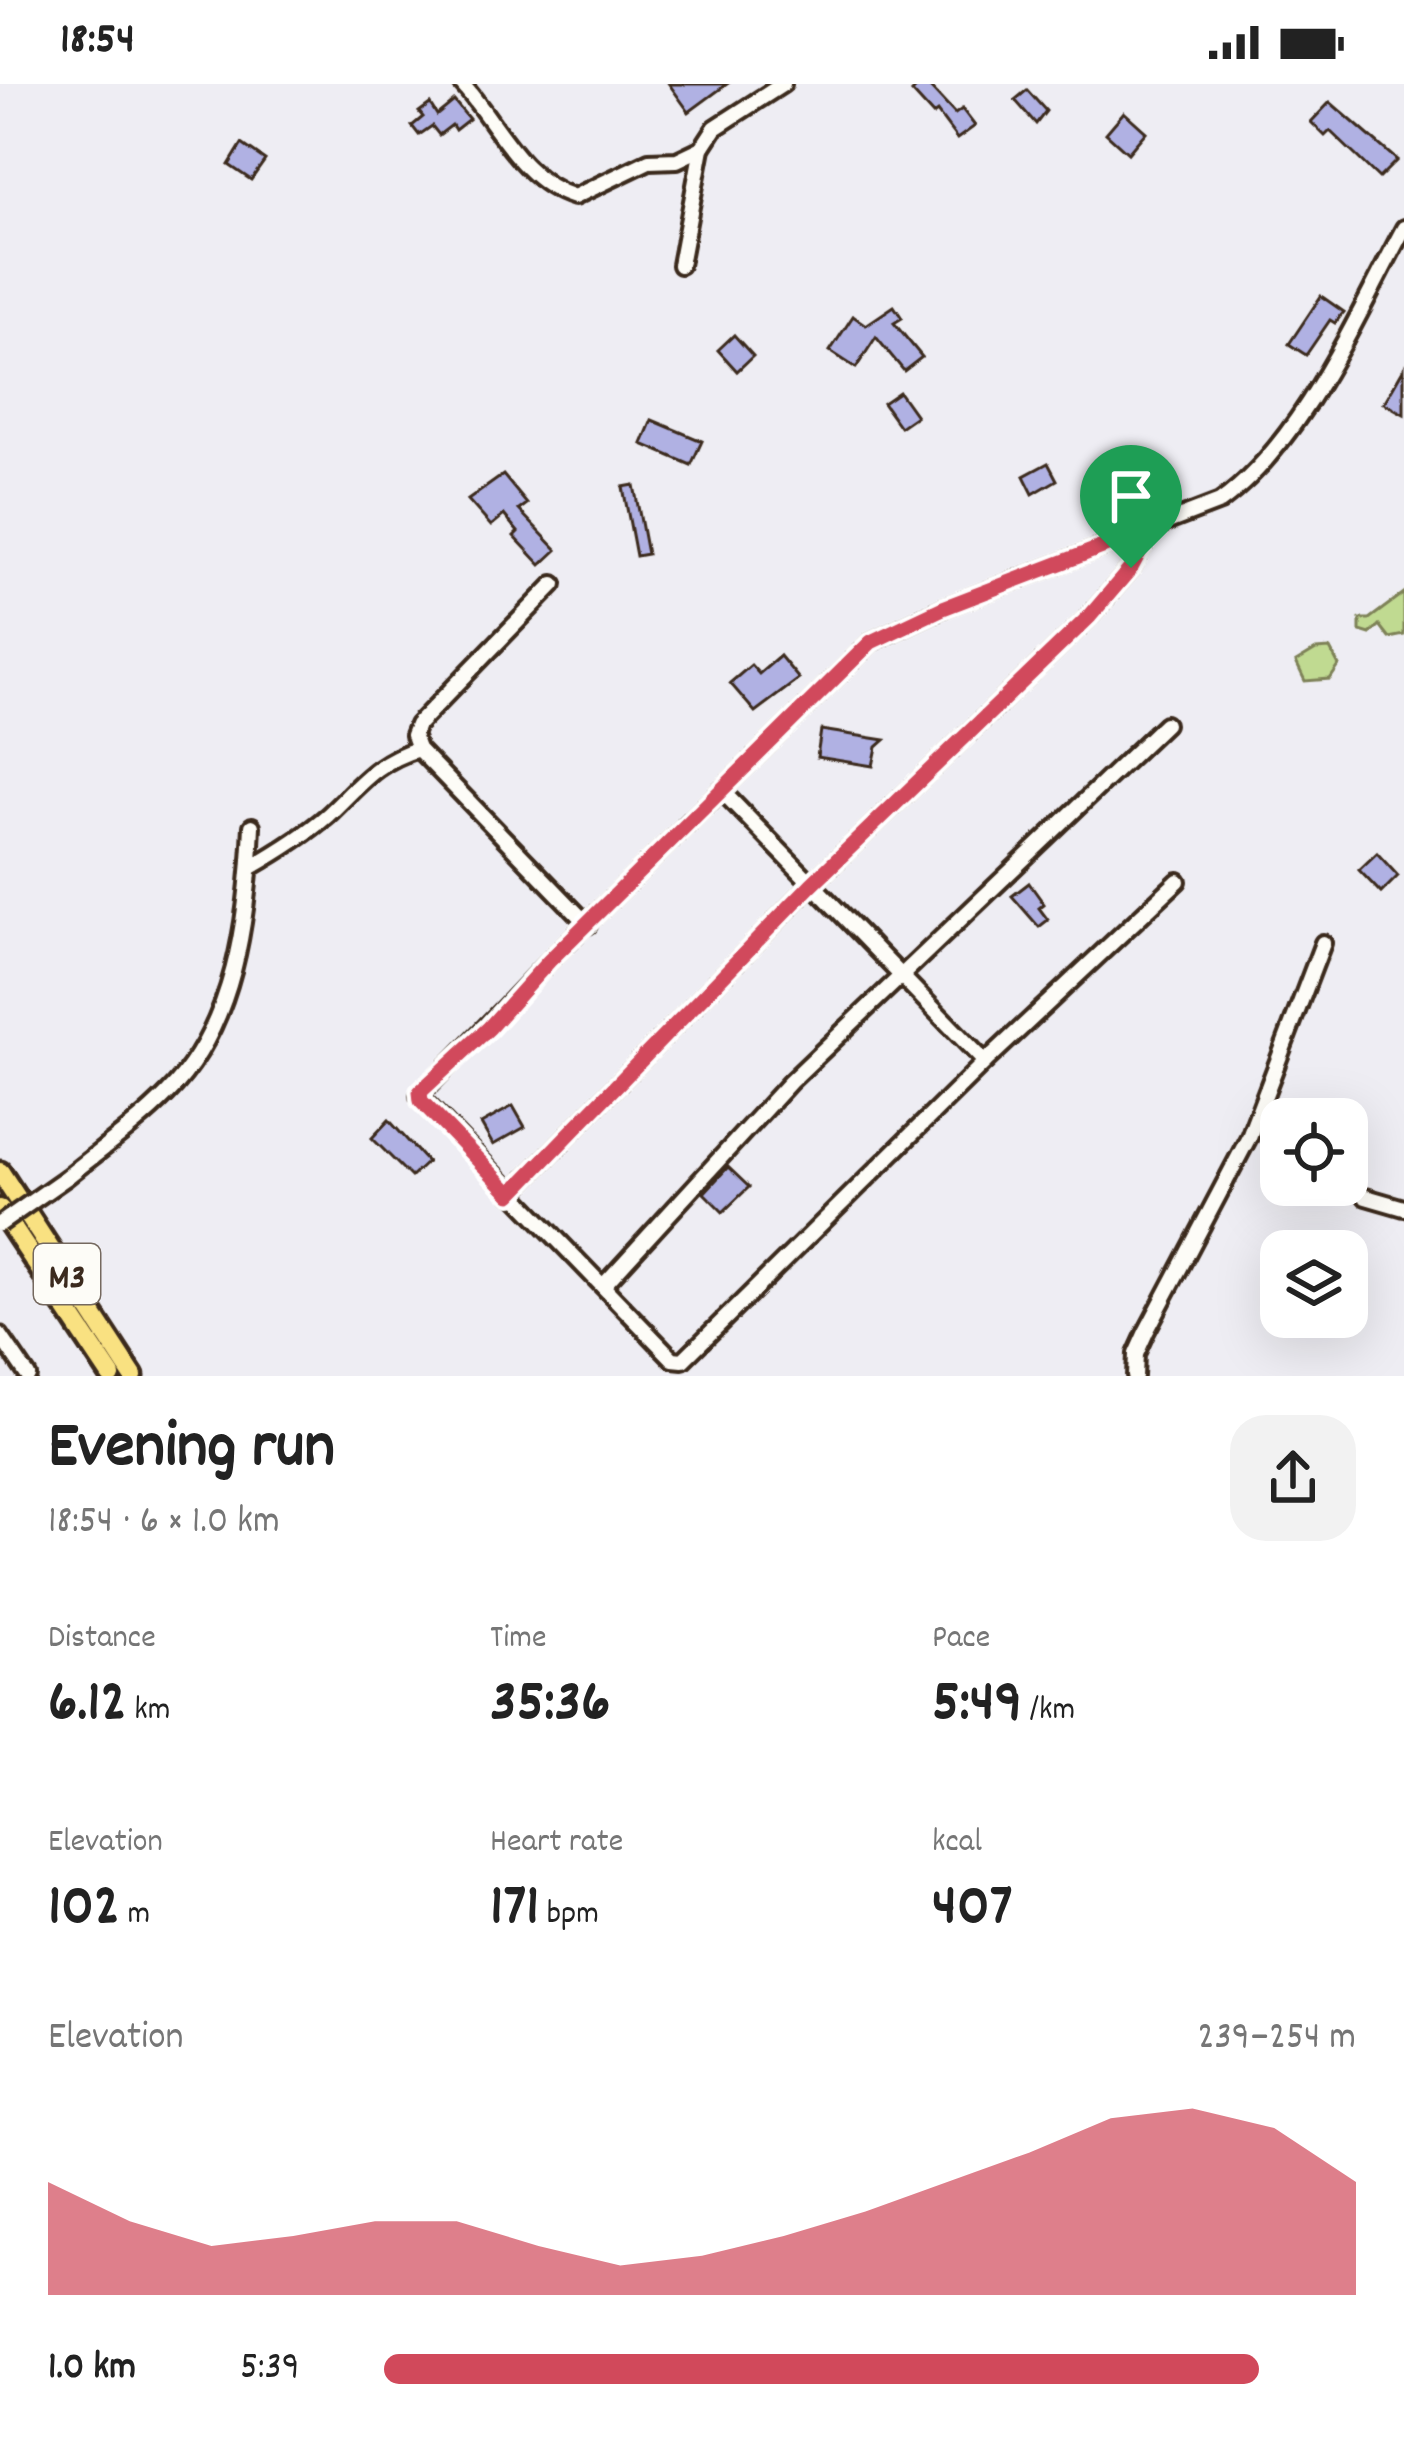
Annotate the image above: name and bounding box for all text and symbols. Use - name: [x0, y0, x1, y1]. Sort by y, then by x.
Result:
- text: 18:54: [60, 10, 135, 74]
- pin: [1080, 445, 1182, 568]
- icon: arrive: [1098, 463, 1164, 529]
- map controls: [1260, 1098, 1368, 1338]
- button: locate: [1260, 1098, 1368, 1206]
- button: layers: [1260, 1230, 1368, 1338]
- road number: M3: [34, 1244, 100, 1304]
- text: Evening run: [48, 1404, 335, 1498]
- button: share: [1230, 1415, 1356, 1541]
- text: 18:54 · 6 × 1.0 km: [48, 1496, 280, 1551]
- text: Distance: [48, 1616, 156, 1663]
- text: Time: [490, 1616, 546, 1663]
- text: Pace: [932, 1616, 990, 1663]
- text: 6.12: [48, 1663, 127, 1749]
- text: 35:36: [490, 1663, 610, 1749]
- text: 5:49: [932, 1663, 1022, 1749]
- text: km: [127, 1688, 171, 1735]
- text: /km: [1022, 1688, 1075, 1735]
- text: Elevation: [48, 1820, 163, 1867]
- text: Heart rate: [490, 1820, 623, 1867]
- text: kcal: [932, 1820, 982, 1867]
- text: 102: [48, 1867, 120, 1953]
- text: 171: [490, 1867, 539, 1953]
- text: 407: [932, 1867, 1013, 1953]
- text: m: [120, 1892, 150, 1939]
- text: bpm: [539, 1892, 599, 1939]
- text: Elevation: [48, 2012, 184, 2067]
- text: 239–254 m: [1197, 2012, 1356, 2067]
- text: 1.0 km: [48, 2342, 136, 2397]
- text: 5:39: [240, 2342, 300, 2397]

